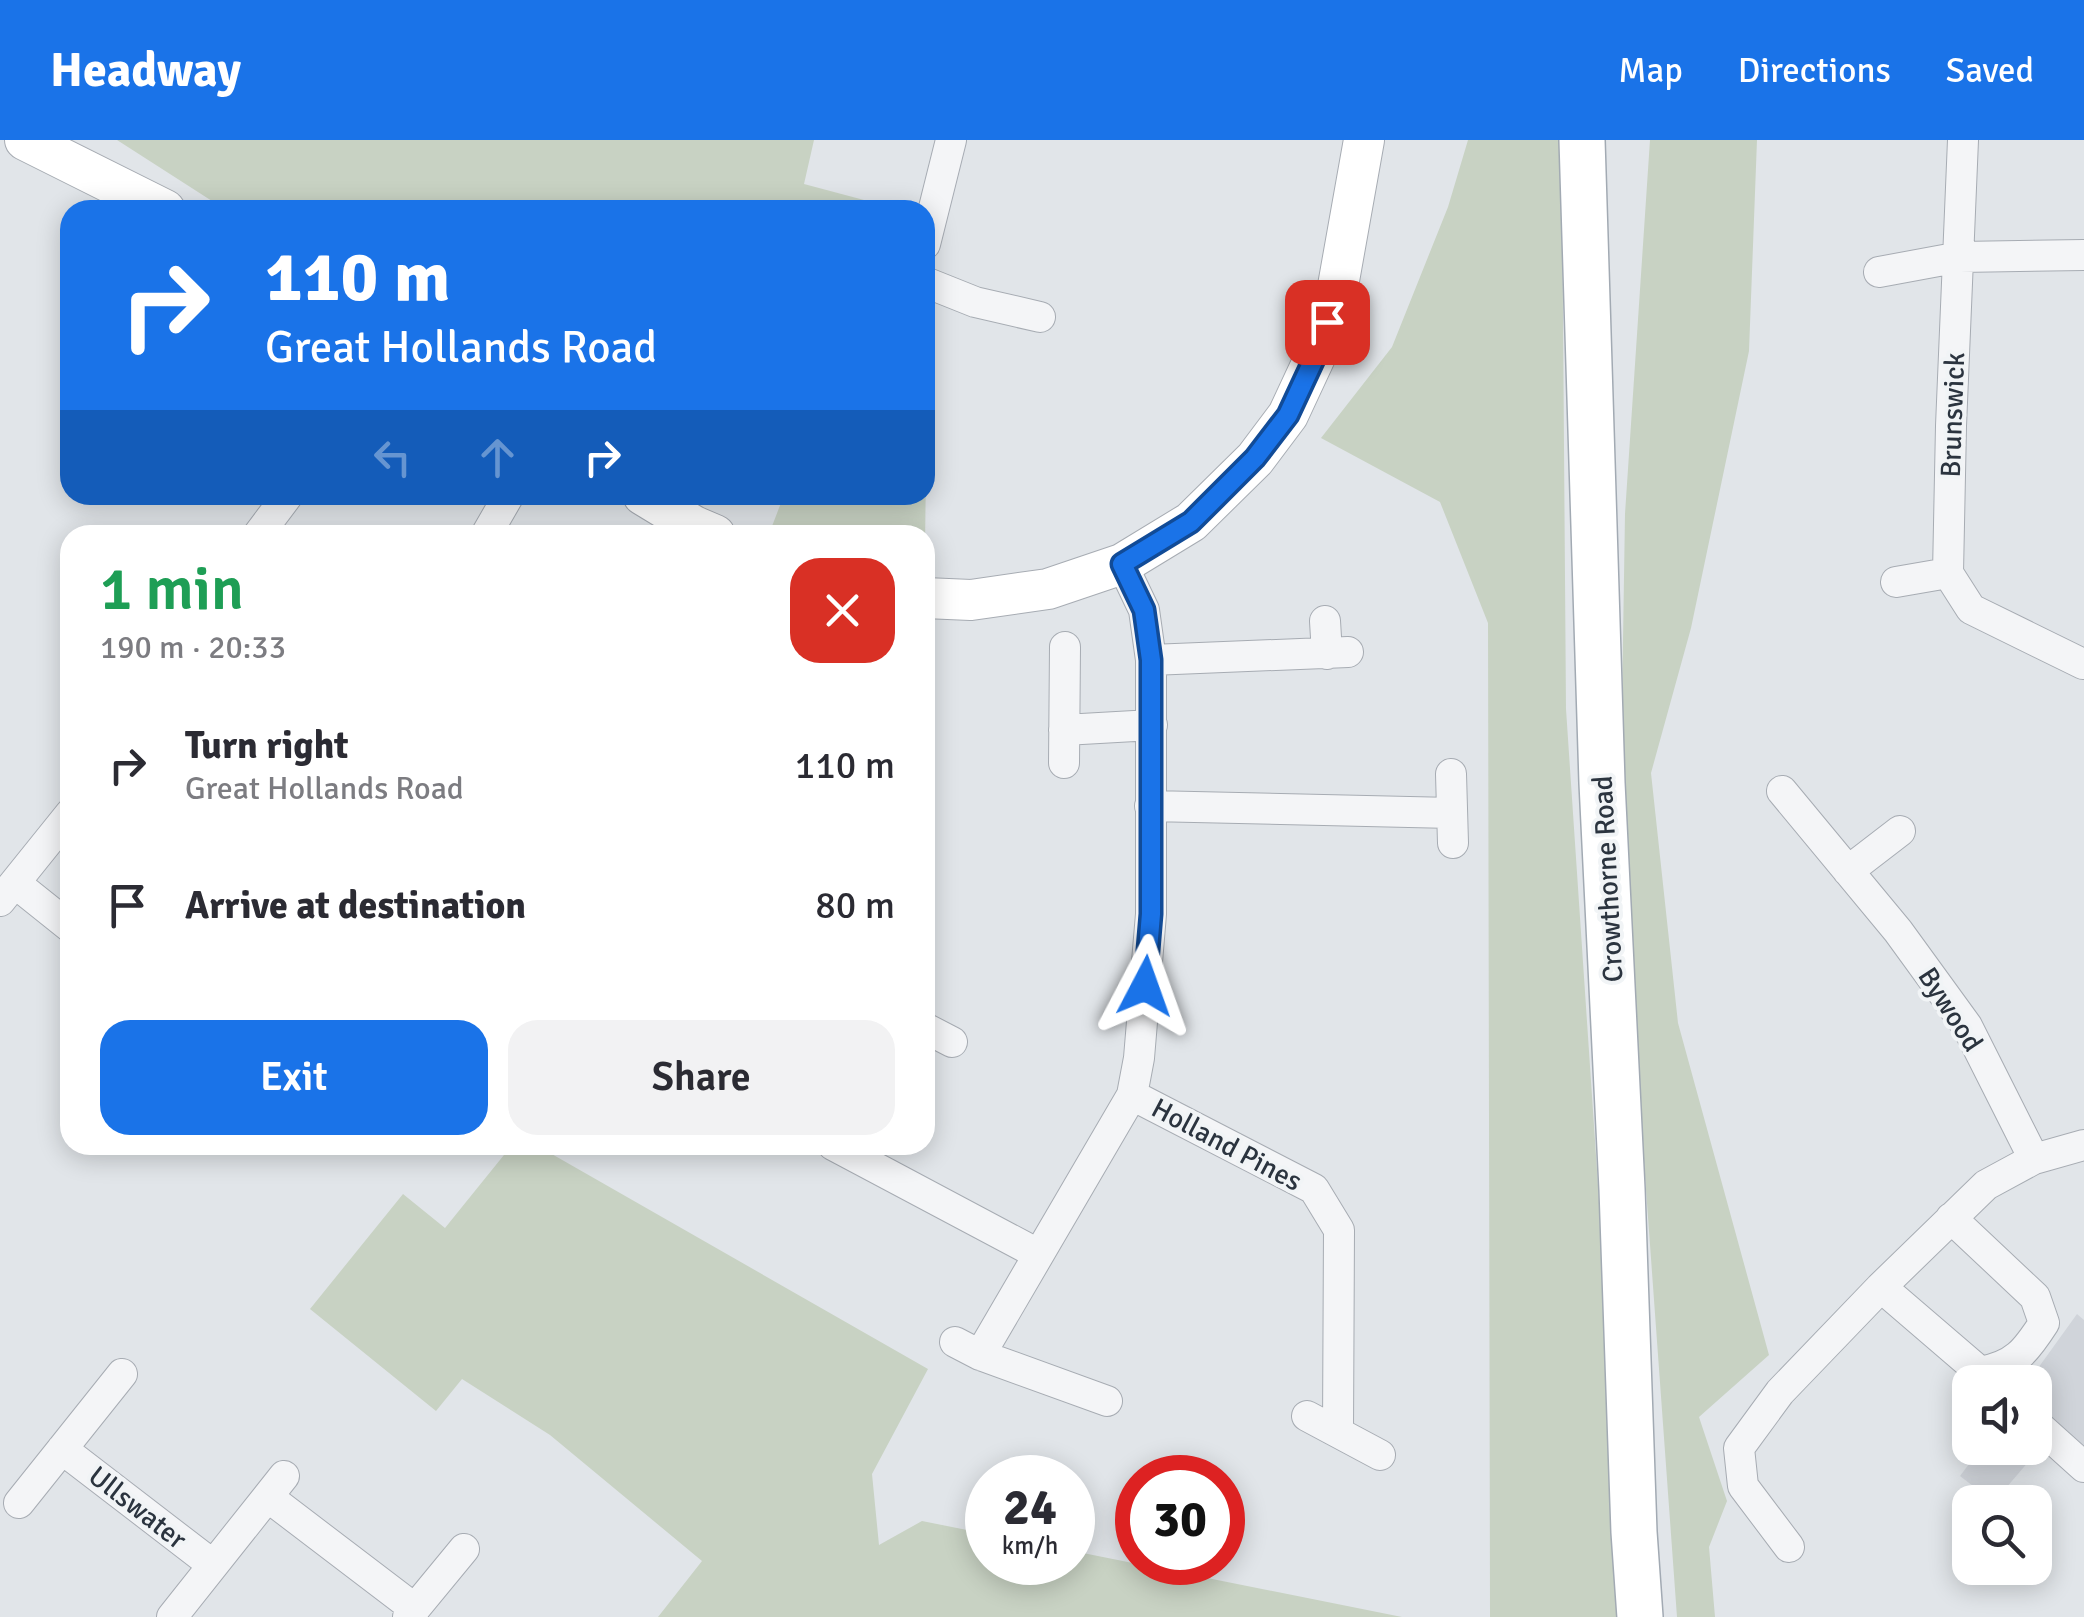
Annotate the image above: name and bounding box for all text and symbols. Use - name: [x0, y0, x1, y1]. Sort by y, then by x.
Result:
- text: Headway: [50, 41, 241, 100]
- text: Map: [1618, 49, 1683, 92]
- text: Directions: [1738, 49, 1891, 92]
- text: Saved: [1946, 49, 2034, 92]
- text: 110 m: [265, 234, 450, 320]
- icon: right: [100, 240, 230, 370]
- pin: [1285, 280, 1370, 365]
- icon: arrive: [1300, 295, 1355, 350]
- text: Great Hollands Road: [265, 320, 657, 375]
- street label: Brunswick: [1934, 352, 1972, 478]
- icon: left: [365, 430, 420, 485]
- icon: ahead: [470, 430, 525, 485]
- icon: right: [575, 430, 630, 485]
- text: 1 min: [100, 553, 244, 627]
- button: close: [790, 558, 895, 663]
- text: 190 m · 20:33: [100, 628, 286, 667]
- text: Turn right: [185, 722, 349, 769]
- icon: right: [100, 738, 155, 793]
- text: 110 m: [795, 742, 895, 789]
- text: Great Hollands Road: [185, 769, 464, 808]
- street label: Crowthorne Road: [1586, 775, 1630, 983]
- icon: arrive: [100, 878, 155, 933]
- text: Arrive at destination: [185, 882, 526, 929]
- text: 80 m: [815, 882, 895, 929]
- position arrow: [1093, 934, 1197, 1038]
- street label: Bywood: [1910, 961, 1990, 1058]
- button: Exit: [100, 1020, 488, 1135]
- button: Share: [508, 1020, 895, 1135]
- street label: Holland Pines: [1146, 1091, 1307, 1199]
- map controls: [1952, 1365, 2052, 1585]
- button: sound: [1952, 1365, 2052, 1465]
- speed limit sign: 30: [1115, 1455, 1245, 1585]
- street label: Ullswater: [82, 1459, 194, 1557]
- text: 24: [1003, 1477, 1057, 1539]
- button: search: [1952, 1485, 2052, 1585]
- text: km/h: [1002, 1530, 1058, 1561]

